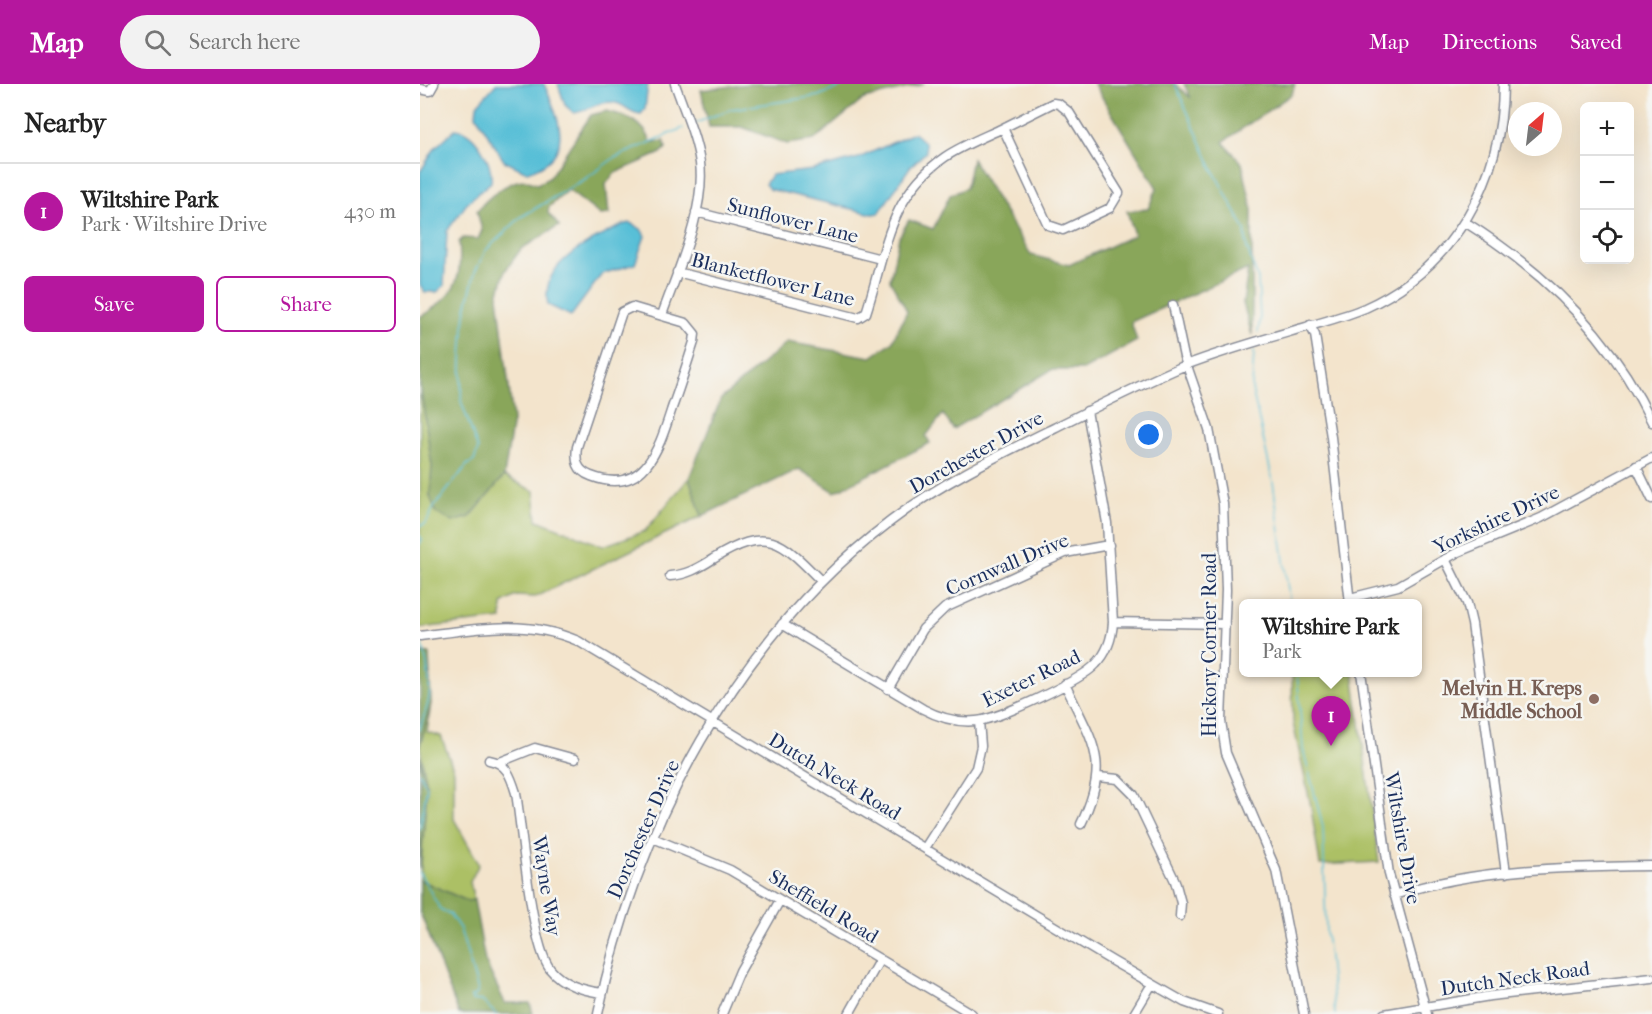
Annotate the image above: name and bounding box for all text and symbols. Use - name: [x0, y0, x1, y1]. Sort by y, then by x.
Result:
- search box: [120, 15, 540, 69]
- text: Map: [30, 26, 84, 59]
- icon: search: [141, 26, 174, 59]
- text: Search here: [189, 29, 300, 55]
- text: Map: [1369, 30, 1409, 54]
- text: Directions: [1442, 30, 1537, 54]
- text: Saved: [1570, 30, 1622, 54]
- north arrow: [1508, 102, 1562, 156]
- map controls: [1580, 102, 1634, 264]
- button: +: [1580, 102, 1634, 156]
- text: Nearby: [24, 108, 106, 139]
- button: −: [1580, 156, 1634, 210]
- text: Wiltshire Park: [81, 187, 218, 213]
- street label: Sunflower Lane: [725, 193, 861, 248]
- text: 1: [40, 200, 47, 223]
- text: 430 m: [344, 200, 396, 223]
- button: locate: [1580, 210, 1634, 264]
- text: Park · Wiltshire Drive: [81, 213, 267, 236]
- street label: Blanketflower Lane: [689, 248, 857, 311]
- button: Save: [24, 276, 204, 332]
- button: Share: [216, 276, 396, 332]
- street label: Dorchester Drive: [905, 406, 1047, 499]
- your location: [1134, 420, 1163, 449]
- street label: Yorkshire Drive: [1429, 480, 1563, 559]
- street label: Cornwall Drive: [942, 528, 1072, 601]
- street label: Hickory Corner Road: [1198, 552, 1221, 737]
- popup: [1239, 599, 1422, 677]
- text: Wiltshire Park: [1262, 614, 1399, 640]
- text: Park: [1262, 640, 1302, 663]
- street label: Exeter Road: [978, 644, 1085, 712]
- place label: Melvin H. Kreps Middle School: [1441, 677, 1583, 723]
- marker: Melvin H. Kreps Middle School: [1587, 692, 1601, 706]
- pin: 1: [1312, 696, 1350, 746]
- street label: Dutch Neck Road: [764, 728, 906, 826]
- street label: Dorchester Drive: [603, 756, 684, 902]
- street label: Wiltshire Drive: [1379, 769, 1425, 906]
- street label: Wayne Way: [527, 833, 566, 939]
- street label: Sheffield Road: [765, 865, 884, 949]
- street label: Dutch Neck Road: [1439, 956, 1592, 1000]

